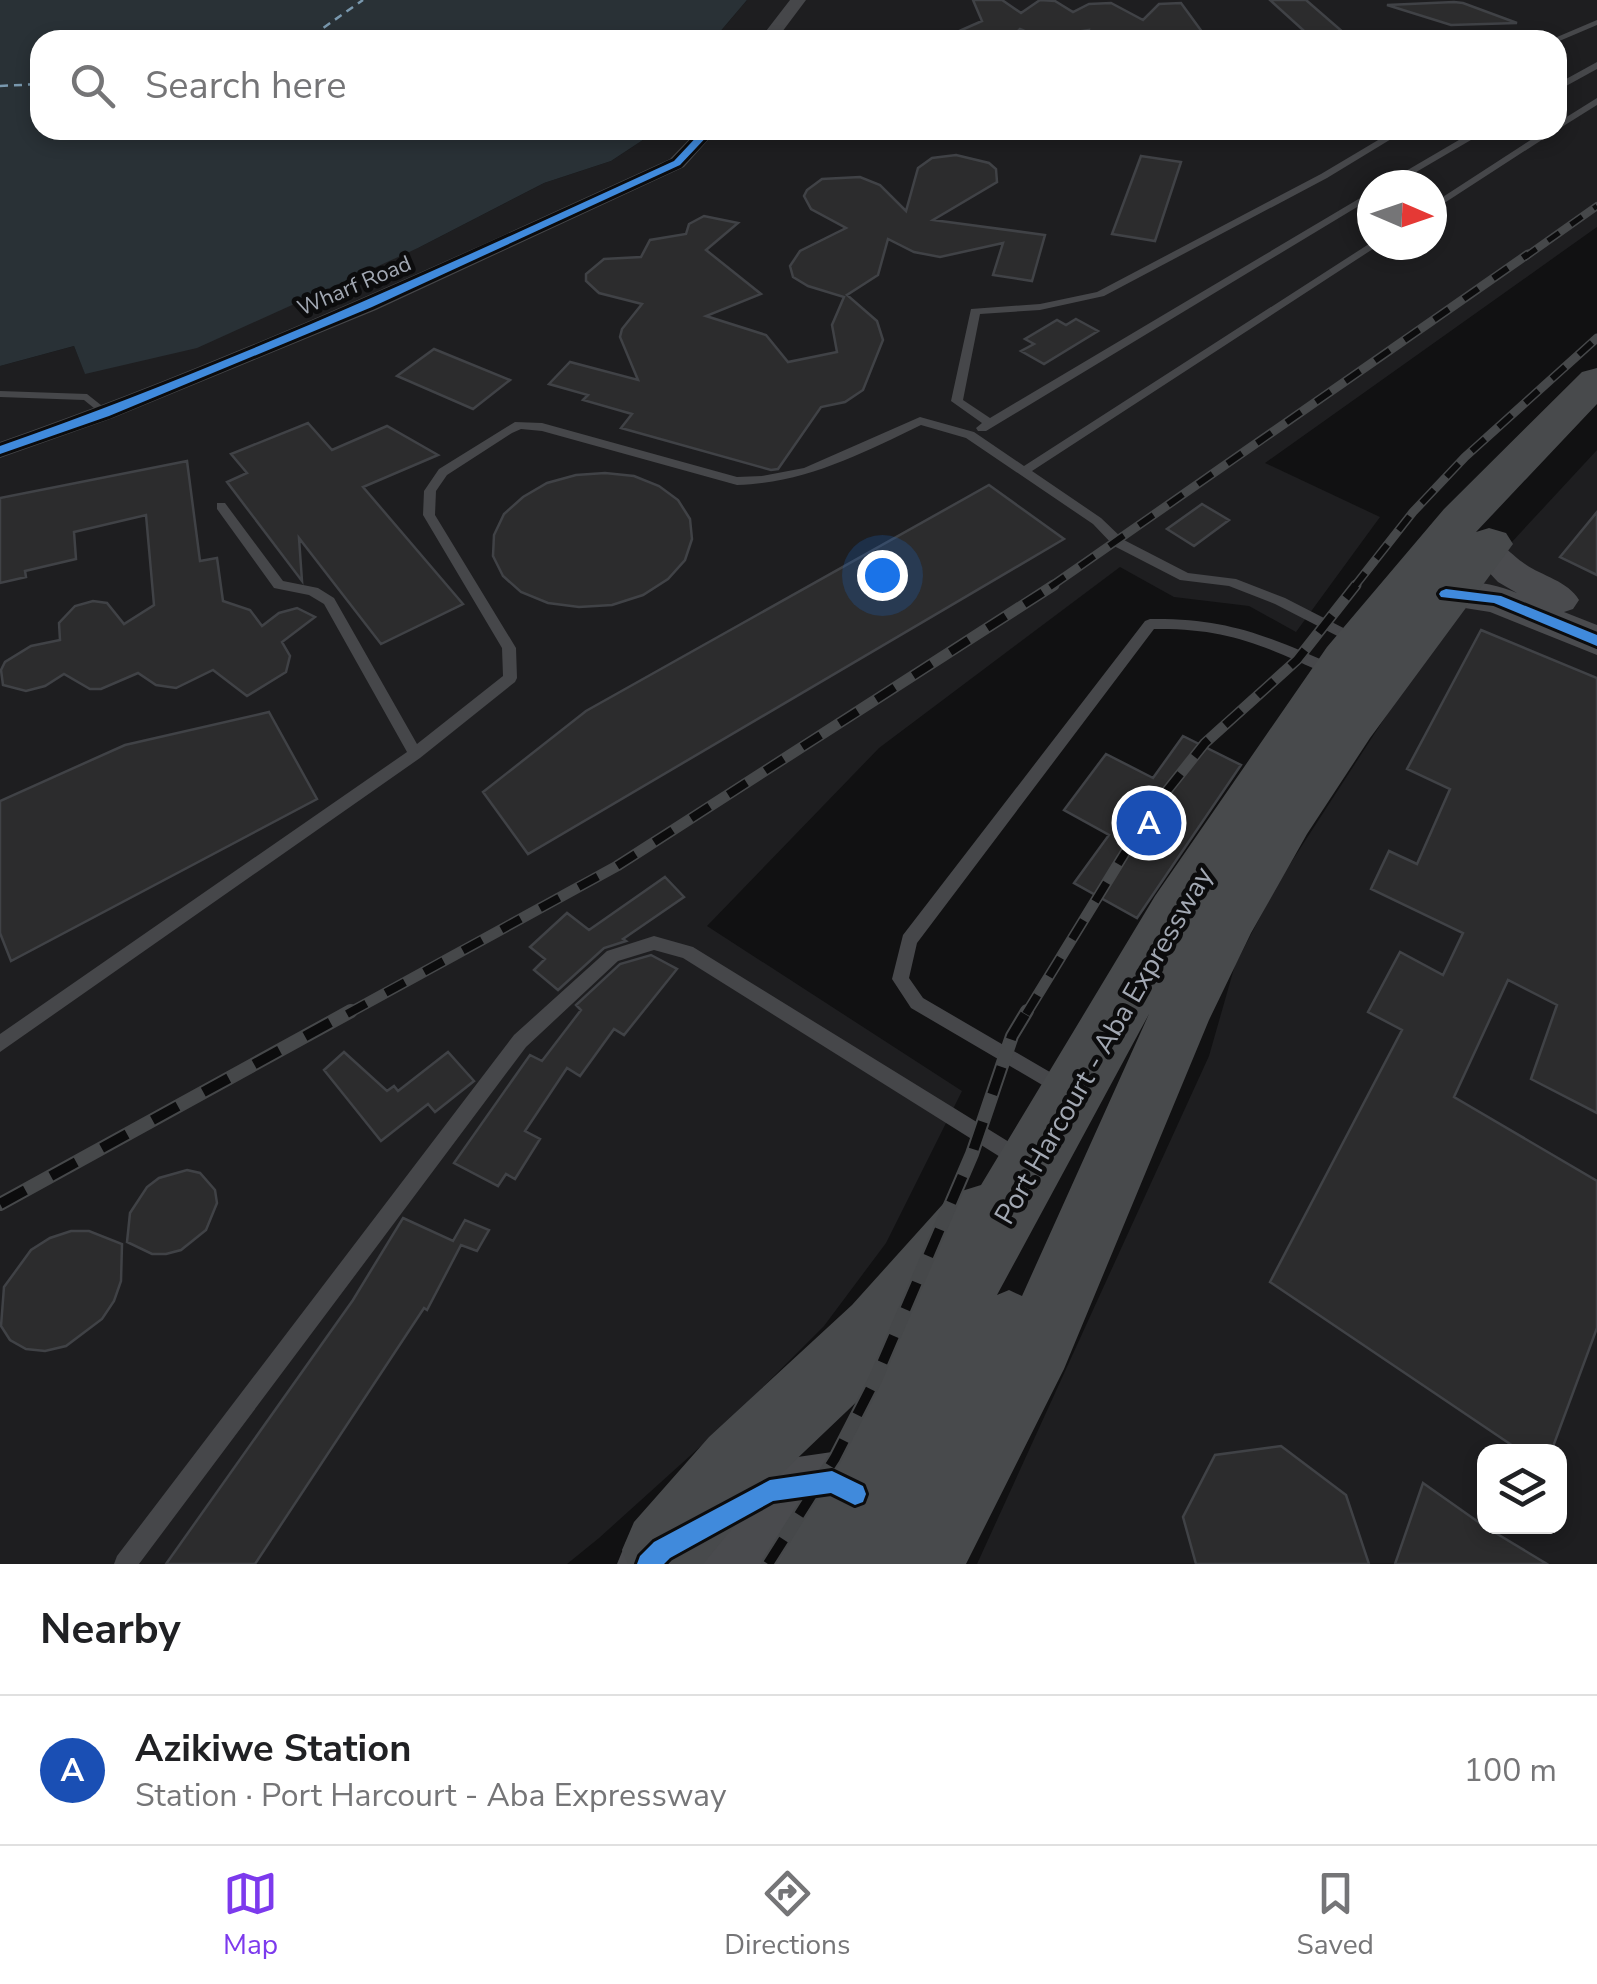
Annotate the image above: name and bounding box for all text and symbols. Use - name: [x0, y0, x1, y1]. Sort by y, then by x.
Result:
- search box: [30, 30, 1567, 140]
- icon: search: [65, 58, 120, 113]
- text: Search here: [145, 60, 346, 111]
- north arrow: [1357, 170, 1447, 260]
- street label: Wharf Road: [293, 248, 416, 323]
- your location: [857, 550, 908, 601]
- pin: A: [1116, 786, 1182, 860]
- street label: Port Harcourt - Aba Expressway: [986, 859, 1222, 1231]
- map controls: [1477, 1444, 1567, 1534]
- button: layers: [1477, 1444, 1567, 1534]
- text: Nearby: [40, 1601, 181, 1658]
- text: Azikiwe Station: [135, 1723, 411, 1774]
- text: A: [61, 1749, 84, 1792]
- text: 100 m: [1464, 1749, 1557, 1792]
- text: Station · Port Harcourt - Aba Expressway: [135, 1774, 726, 1817]
- tab: Map: [223, 1866, 278, 1964]
- tab: Directions: [724, 1866, 850, 1964]
- tab: Saved: [1297, 1866, 1374, 1964]

